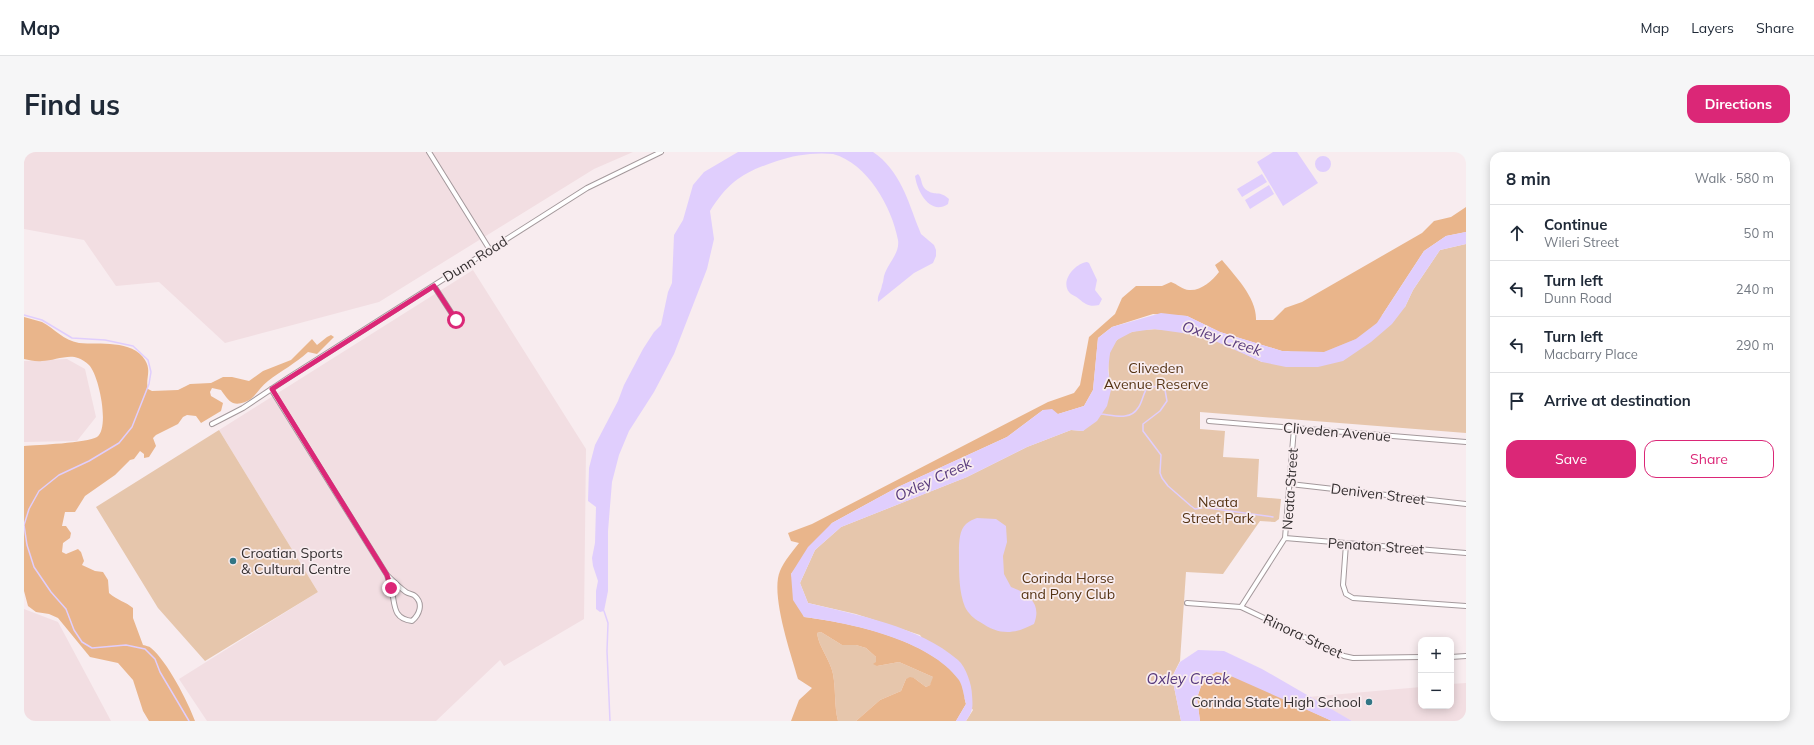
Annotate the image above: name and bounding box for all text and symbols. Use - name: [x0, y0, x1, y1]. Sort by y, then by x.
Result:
- text: Map: [20, 16, 60, 40]
- text: Map: [1640, 19, 1669, 37]
- text: Layers: [1691, 19, 1734, 37]
- text: Share: [1756, 19, 1794, 37]
- button: Directions: [1687, 85, 1790, 123]
- text: Find us: [24, 87, 120, 122]
- text: 8 min: [1506, 168, 1551, 189]
- text: Walk · 580 m: [1695, 170, 1774, 186]
- text: Continue: [1544, 215, 1607, 234]
- icon: ahead: [1506, 222, 1528, 244]
- text: 50 m: [1744, 225, 1774, 241]
- street label: Dunn Road: [439, 232, 511, 286]
- text: Wileri Street: [1544, 234, 1619, 250]
- text: Turn left: [1544, 271, 1603, 290]
- icon: left: [1506, 278, 1528, 300]
- text: 240 m: [1736, 281, 1774, 297]
- text: Dunn Road: [1544, 290, 1612, 306]
- route start: [447, 311, 465, 329]
- water label: Oxley Creek: [1180, 316, 1266, 360]
- text: Turn left: [1544, 327, 1603, 346]
- icon: left: [1506, 334, 1528, 356]
- text: 290 m: [1736, 337, 1774, 353]
- text: Macbarry Place: [1544, 346, 1638, 362]
- park label: Cliveden Avenue Reserve: [1104, 359, 1208, 393]
- icon: arrive: [1506, 390, 1528, 412]
- text: Arrive at destination: [1544, 391, 1691, 410]
- street label: Cliveden Avenue: [1283, 418, 1391, 446]
- button: Save: [1506, 440, 1636, 478]
- button: Share: [1644, 440, 1774, 478]
- street label: Neata Street: [1278, 447, 1302, 531]
- water label: Oxley Creek: [891, 452, 976, 505]
- street label: Deniven Street: [1330, 479, 1426, 509]
- park label: Neata Street Park: [1182, 493, 1255, 527]
- street label: Penaton Street: [1327, 534, 1425, 558]
- place label: Croatian Sports & Cultural Centre: [241, 544, 351, 578]
- marker: Croatian Sports & Cultural Centre: [228, 556, 238, 566]
- park label: Corinda Horse and Pony Club: [1021, 569, 1115, 603]
- route end: [382, 579, 400, 597]
- street label: Rinora Street: [1261, 610, 1345, 662]
- map controls: [1418, 637, 1454, 709]
- button: +: [1418, 637, 1454, 673]
- water label: Oxley Creek: [1147, 669, 1231, 688]
- button: −: [1418, 673, 1454, 709]
- place label: Corinda State High School: [1191, 693, 1361, 711]
- marker: Corinda State High School: [1364, 697, 1374, 707]

